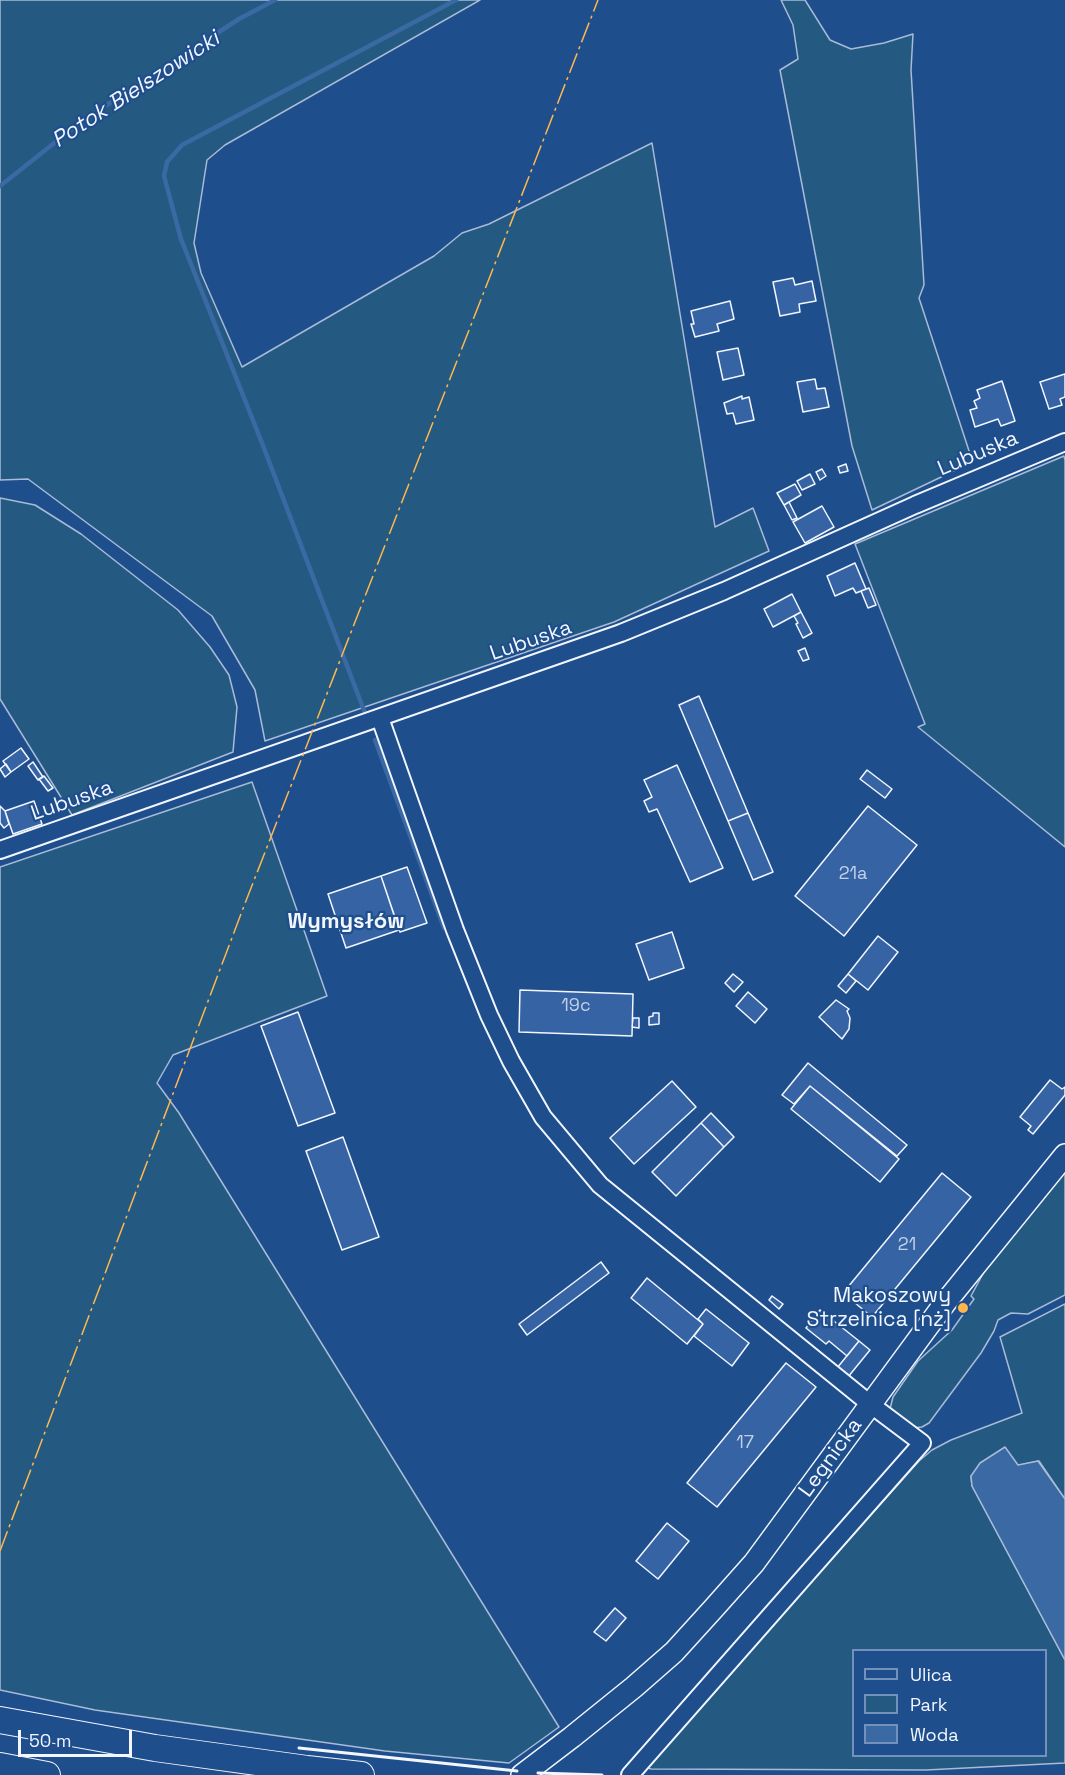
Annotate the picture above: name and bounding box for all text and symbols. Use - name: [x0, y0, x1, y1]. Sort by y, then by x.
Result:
- water label: Potok Bielszowicki: [47, 26, 225, 154]
- street label: Lubuska: [934, 426, 1022, 482]
- street label: Lubuska: [487, 615, 575, 667]
- street label: Lubuska: [28, 775, 116, 827]
- house number: 21a: [839, 863, 867, 885]
- district label: Wymysłów: [288, 909, 404, 935]
- house number: 19c: [561, 995, 591, 1017]
- house number: 21: [898, 1234, 916, 1256]
- place label: Makoszowy Strzelnica [nż]: [807, 1283, 951, 1333]
- marker: Makoszowy Strzelnica [nż]: [956, 1301, 970, 1315]
- street label: Legnicka: [794, 1414, 868, 1502]
- house number: 17: [736, 1432, 754, 1454]
- legend: [852, 1649, 1047, 1757]
- text: Ulica: [910, 1663, 952, 1686]
- text: Park: [910, 1693, 947, 1716]
- scale bar: [21, 1718, 135, 1756]
- text: Woda: [910, 1723, 959, 1746]
- text: 50 m: [29, 1729, 71, 1752]

